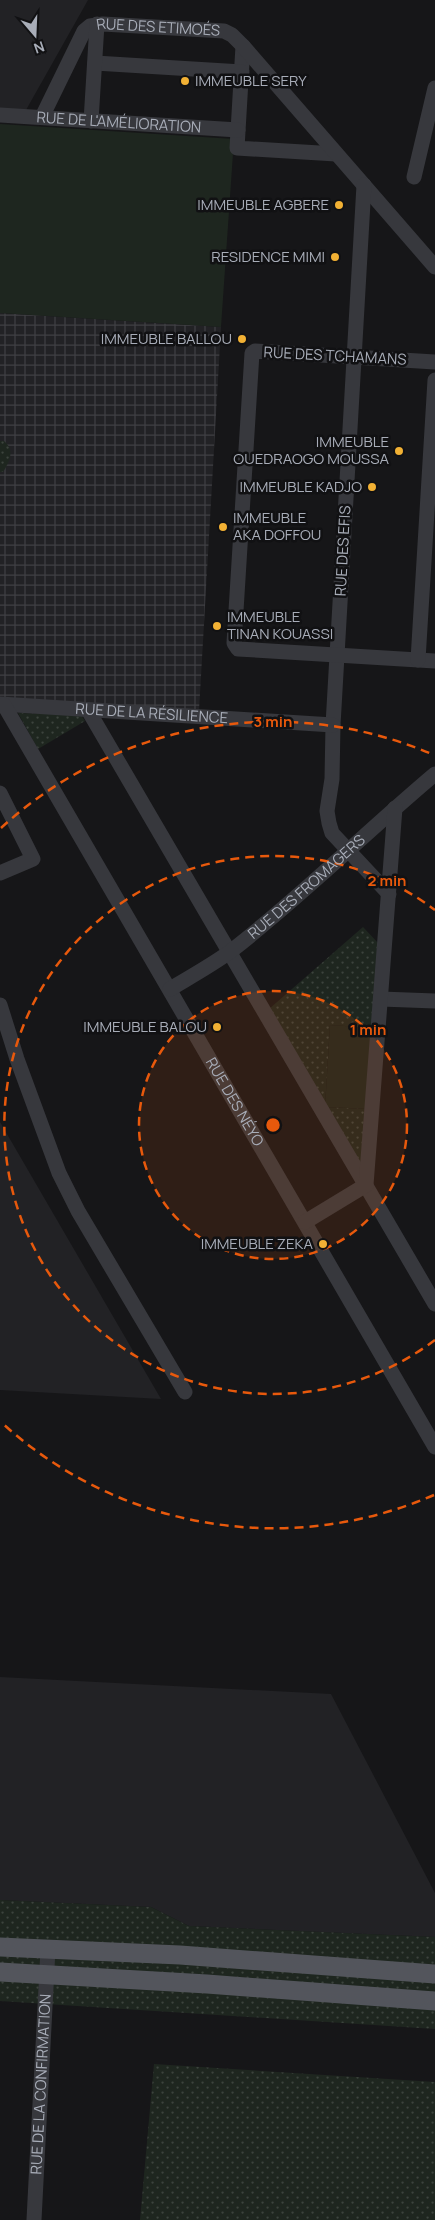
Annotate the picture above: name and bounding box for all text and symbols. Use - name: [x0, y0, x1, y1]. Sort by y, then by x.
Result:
- north arrow: [10, 10, 60, 60]
- street label: RUE DES ETIMOÉS: [95, 13, 221, 41]
- text: N: [32, 37, 47, 58]
- place label: IMMEUBLE SERY: [195, 70, 307, 91]
- marker: IMMEUBLE SERY: [179, 75, 191, 87]
- street label: RUE DE L'AMÉLIORATION: [36, 106, 202, 138]
- place label: IMMEUBLE AGBERE: [197, 194, 329, 215]
- marker: IMMEUBLE AGBERE: [333, 199, 345, 211]
- place label: RESIDENCE MIMI: [211, 246, 325, 267]
- marker: RESIDENCE MIMI: [329, 251, 341, 263]
- place label: IMMEUBLE BALLOU: [101, 328, 232, 349]
- marker: IMMEUBLE BALLOU: [236, 333, 248, 345]
- street label: RUE DES TCHAMANS: [263, 341, 407, 370]
- place label: IMMEUBLE OUEDRAOGO MOUSSA: [233, 431, 389, 469]
- marker: IMMEUBLE OUEDRAOGO MOUSSA: [393, 445, 405, 457]
- place label: IMMEUBLE KADJO: [240, 476, 362, 497]
- marker: IMMEUBLE KADJO: [366, 481, 378, 493]
- street label: RUE DES EFIS: [330, 505, 355, 597]
- place label: IMMEUBLE AKA DOFFOU: [233, 507, 321, 545]
- marker: IMMEUBLE AKA DOFFOU: [217, 521, 229, 533]
- place label: IMMEUBLE TINAN KOUASSI: [227, 606, 333, 644]
- marker: IMMEUBLE TINAN KOUASSI: [211, 620, 223, 632]
- street label: RUE DE LA RÉSILIENCE: [75, 698, 229, 728]
- text: 3 min: [254, 711, 292, 732]
- street label: RUE DES FROMAGERS: [243, 829, 369, 944]
- text: 2 min: [367, 870, 407, 891]
- place label: IMMEUBLE BALOU: [83, 1016, 207, 1037]
- text: 1 min: [350, 1019, 386, 1040]
- marker: IMMEUBLE BALOU: [211, 1021, 223, 1033]
- street label: RUE DES NÉYO: [201, 1053, 269, 1150]
- centre of rings: [264, 1116, 282, 1134]
- place label: IMMEUBLE ZEKA: [201, 1233, 313, 1254]
- marker: IMMEUBLE ZEKA: [317, 1238, 329, 1250]
- street label: RUE DE LA CONFIRMATION: [25, 1993, 56, 2175]

